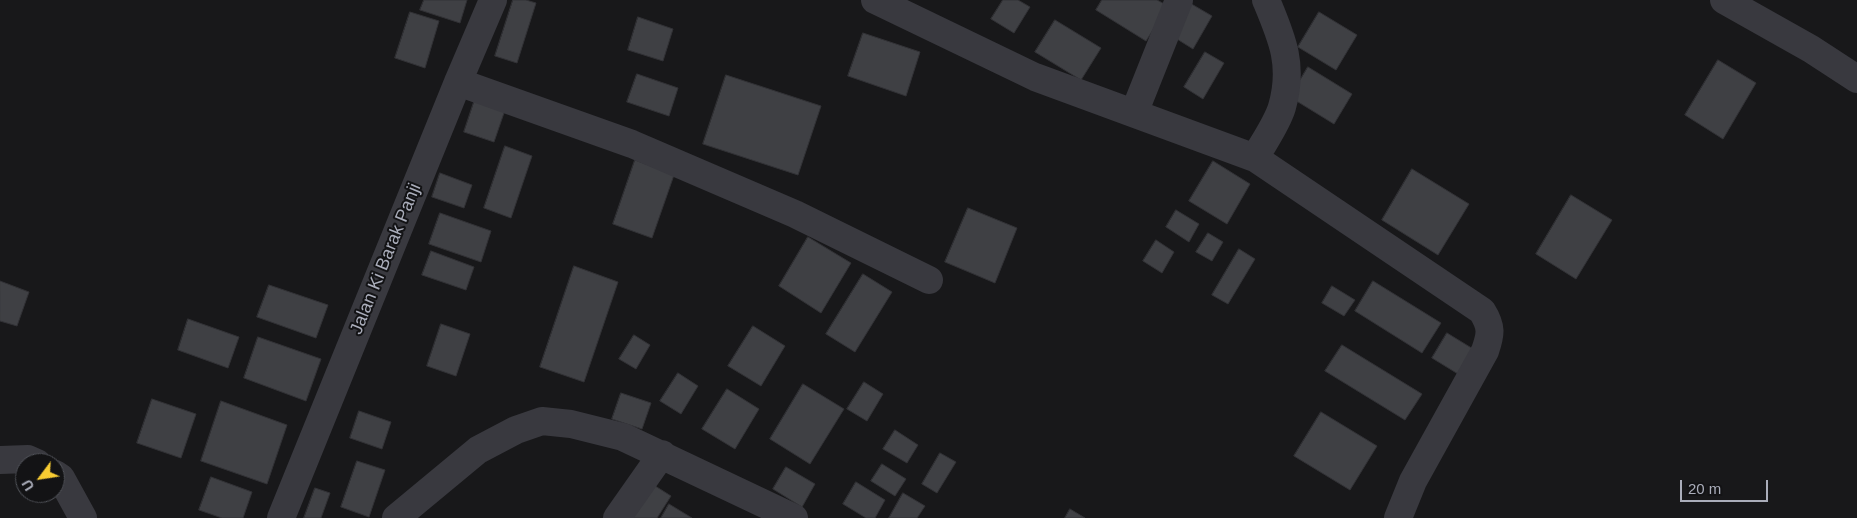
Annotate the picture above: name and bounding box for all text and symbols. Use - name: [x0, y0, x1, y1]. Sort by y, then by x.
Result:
- street label: Jalan Ki Barak Panji: [346, 180, 426, 338]
- north arrow: [15, 453, 65, 503]
- scale bar: [1682, 470, 1770, 502]
- text: U: [19, 477, 37, 494]
- text: 20 m: [1688, 480, 1721, 497]

